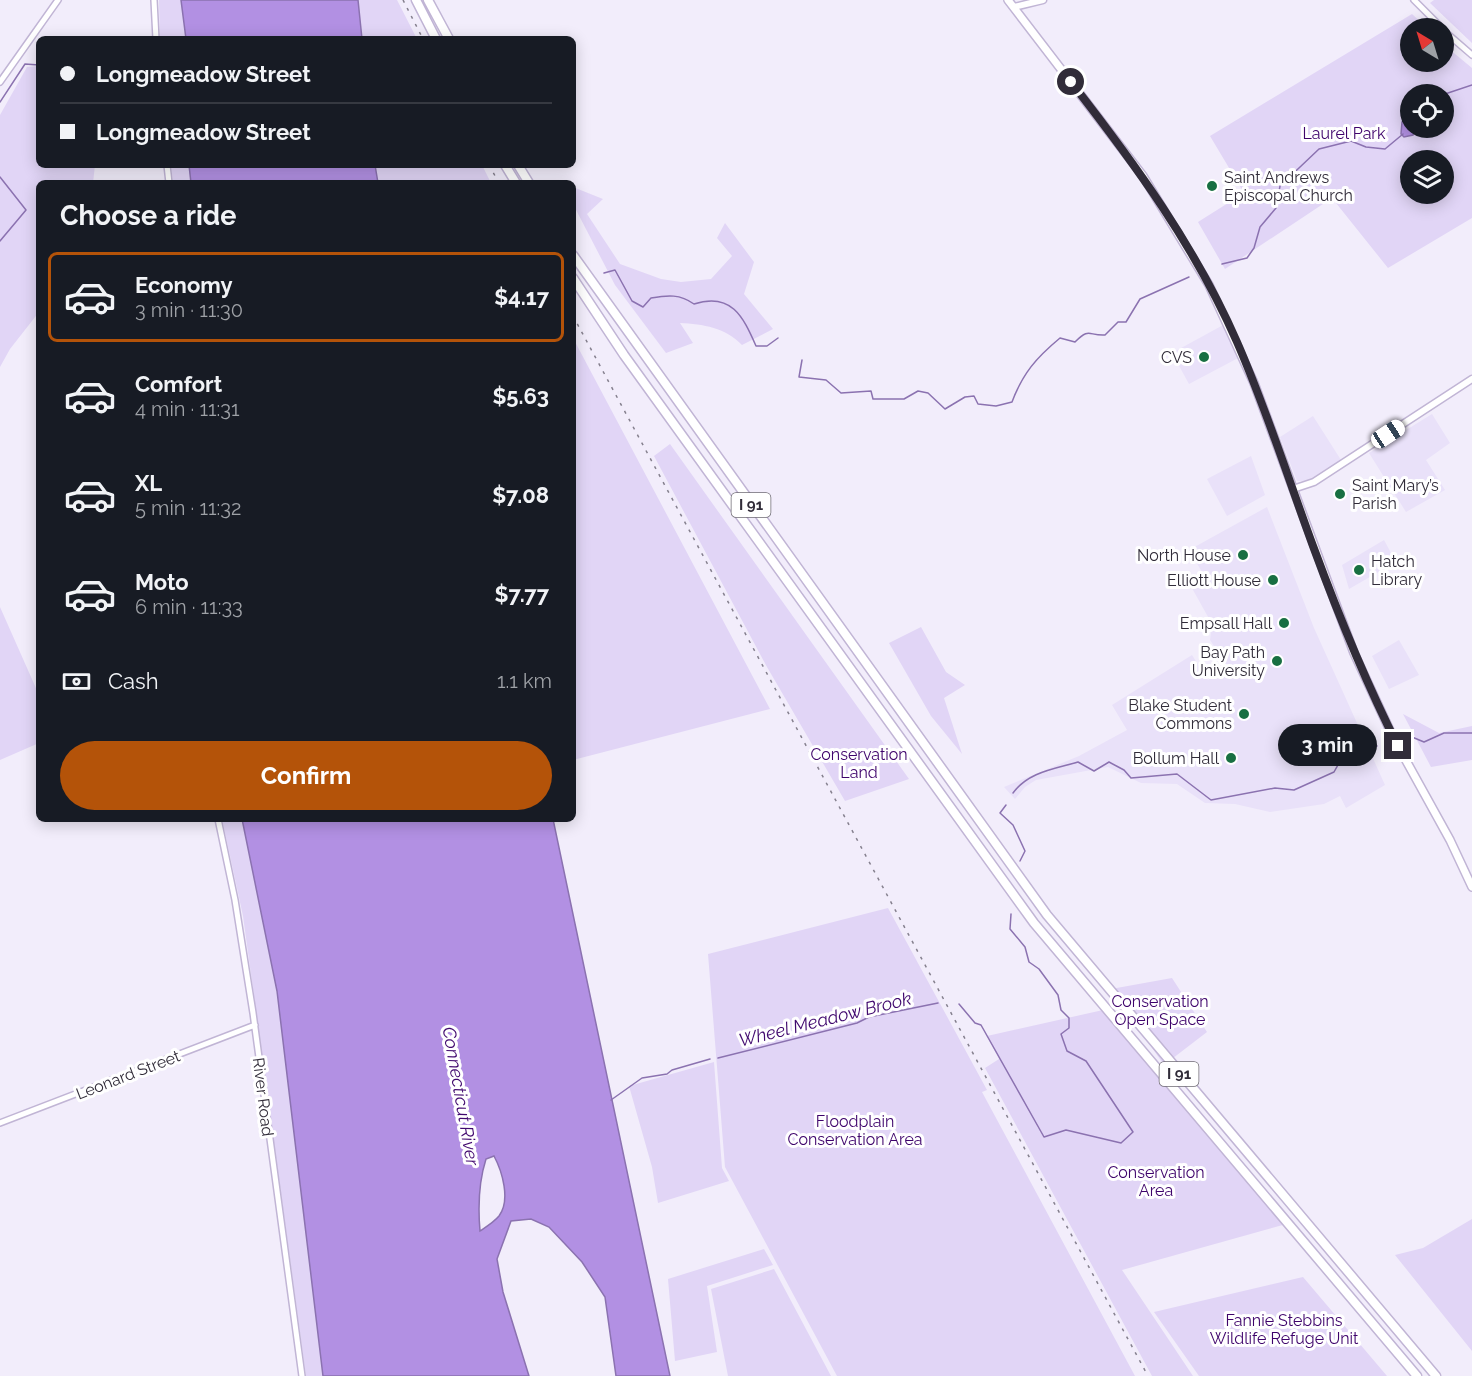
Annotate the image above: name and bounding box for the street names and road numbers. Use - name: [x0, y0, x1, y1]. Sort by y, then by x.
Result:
- road number: I 91: [732, 493, 771, 517]
- street label: Leonard Street: [73, 1046, 183, 1104]
- street label: River Road: [249, 1057, 277, 1137]
- road number: I 91: [1160, 1062, 1198, 1086]

